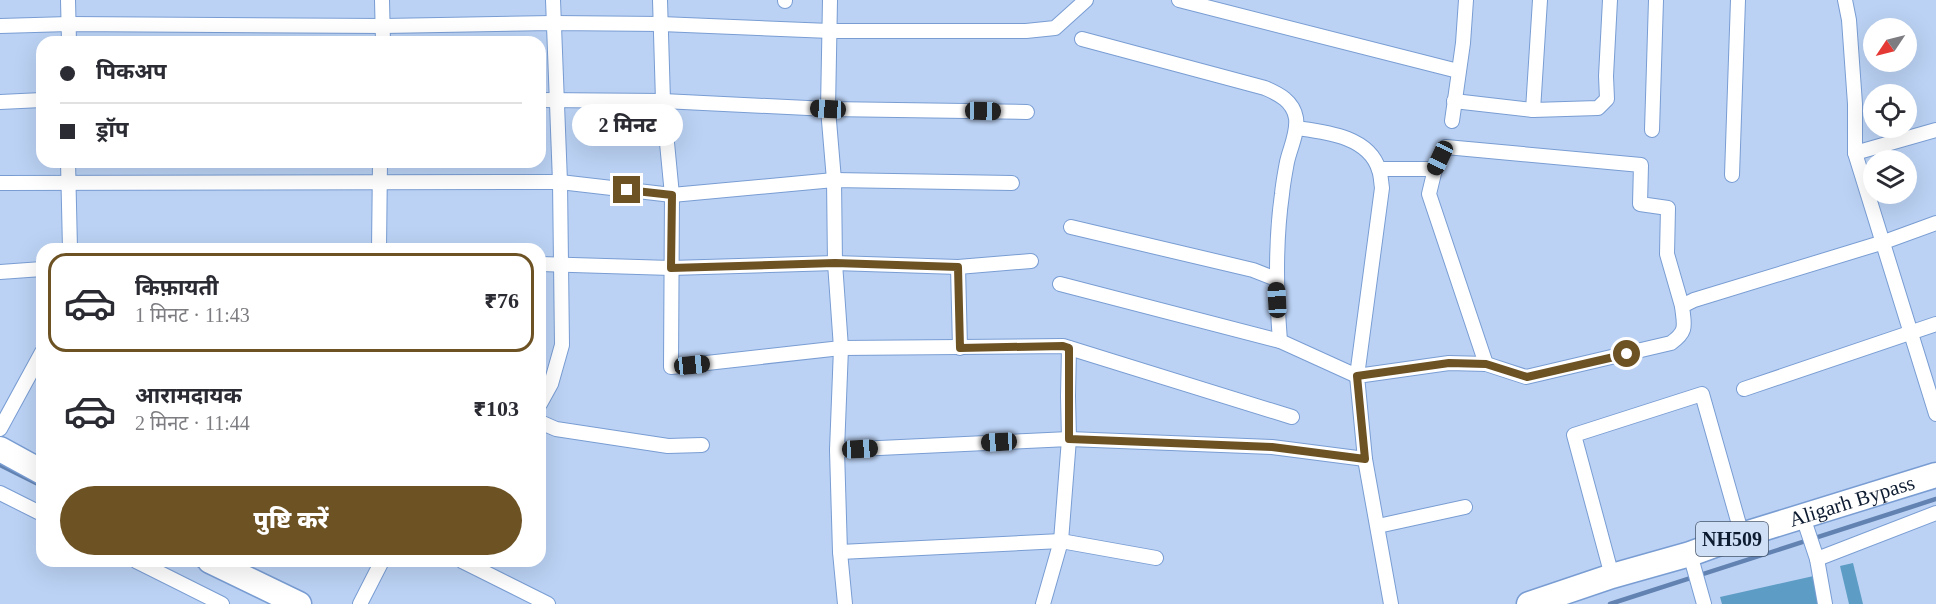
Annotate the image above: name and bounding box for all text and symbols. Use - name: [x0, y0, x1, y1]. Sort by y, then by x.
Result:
- north arrow: [1863, 18, 1917, 72]
- map controls: [1863, 18, 1917, 204]
- text: पिकअप: [96, 59, 167, 84]
- button: locate: [1863, 84, 1917, 138]
- car: [810, 99, 846, 119]
- car: [965, 102, 1001, 120]
- callout: 2 मिनट: [572, 103, 682, 145]
- text: 2 मिनट: [598, 114, 657, 136]
- text: ड्रॉप: [96, 117, 129, 142]
- car: [1424, 138, 1456, 178]
- button: layers: [1863, 150, 1917, 204]
- route end: [613, 176, 640, 203]
- text: किफ़ायती: [135, 275, 219, 300]
- icon: car: [63, 276, 117, 330]
- car: [1267, 282, 1287, 318]
- text: ₹76: [484, 288, 519, 313]
- text: 1 मिनट · 11:43: [135, 304, 250, 326]
- route start: [1613, 340, 1640, 367]
- car: [673, 354, 711, 376]
- text: आरामदायक: [135, 383, 242, 408]
- icon: car: [63, 384, 117, 438]
- text: ₹103: [473, 396, 519, 421]
- text: 2 मिनट · 11:44: [135, 412, 250, 434]
- car: [981, 432, 1017, 452]
- car: [842, 439, 878, 459]
- street label: Aligarh Bypass: [1786, 470, 1918, 532]
- button: पुष्टि करें: [60, 486, 522, 555]
- road number: NH509: [1696, 522, 1768, 556]

